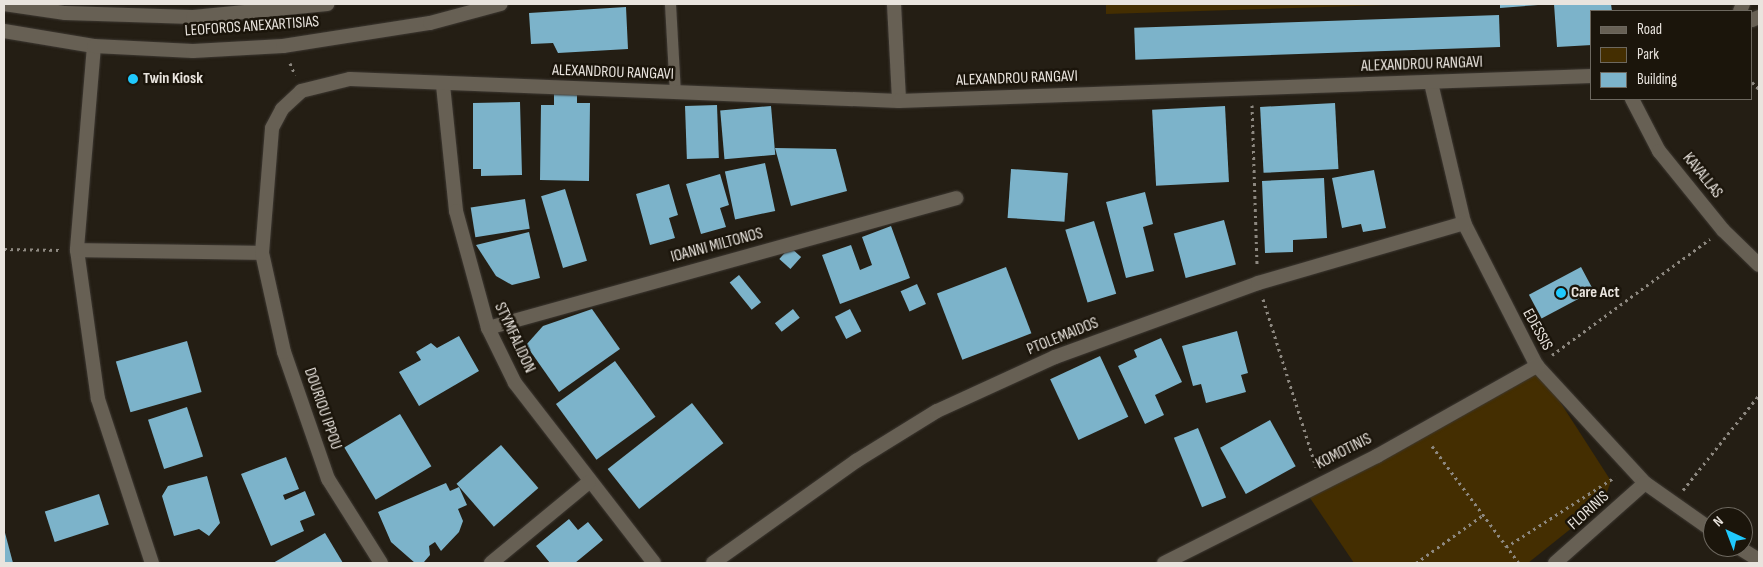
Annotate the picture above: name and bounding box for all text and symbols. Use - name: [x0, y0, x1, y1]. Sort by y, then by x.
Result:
- legend: [1590, 10, 1753, 100]
- street label: LEOFOROS ANEXARTISIAS: [184, 13, 320, 41]
- text: Road: [1637, 20, 1662, 39]
- text: Park: [1637, 45, 1659, 64]
- street label: ALEXANDROU RANGAVI: [1361, 53, 1483, 77]
- street label: ALEXANDROU RANGAVI: [552, 61, 674, 85]
- street label: ALEXANDROU RANGAVI: [956, 67, 1078, 91]
- place label: Twin Kiosk: [143, 69, 203, 89]
- text: Building: [1637, 70, 1677, 89]
- marker: Twin Kiosk: [127, 73, 139, 85]
- street label: KAVALLAS: [1678, 149, 1726, 203]
- street label: IOANNI MILTONOS: [669, 224, 765, 268]
- place label: Care Act: [1571, 283, 1619, 303]
- marker: Care Act: [1555, 287, 1567, 299]
- street label: STYMFALIDON: [489, 300, 539, 376]
- street label: EDESSIS: [1518, 306, 1556, 354]
- street label: PTOLEMAIDOS: [1024, 314, 1102, 360]
- street label: DOURIOU IPPOU: [299, 366, 345, 452]
- street label: KOMOTINIS: [1313, 430, 1375, 474]
- street label: FLORINIS: [1564, 488, 1614, 534]
- north arrow: [1703, 507, 1753, 557]
- text: N: [1710, 513, 1727, 530]

